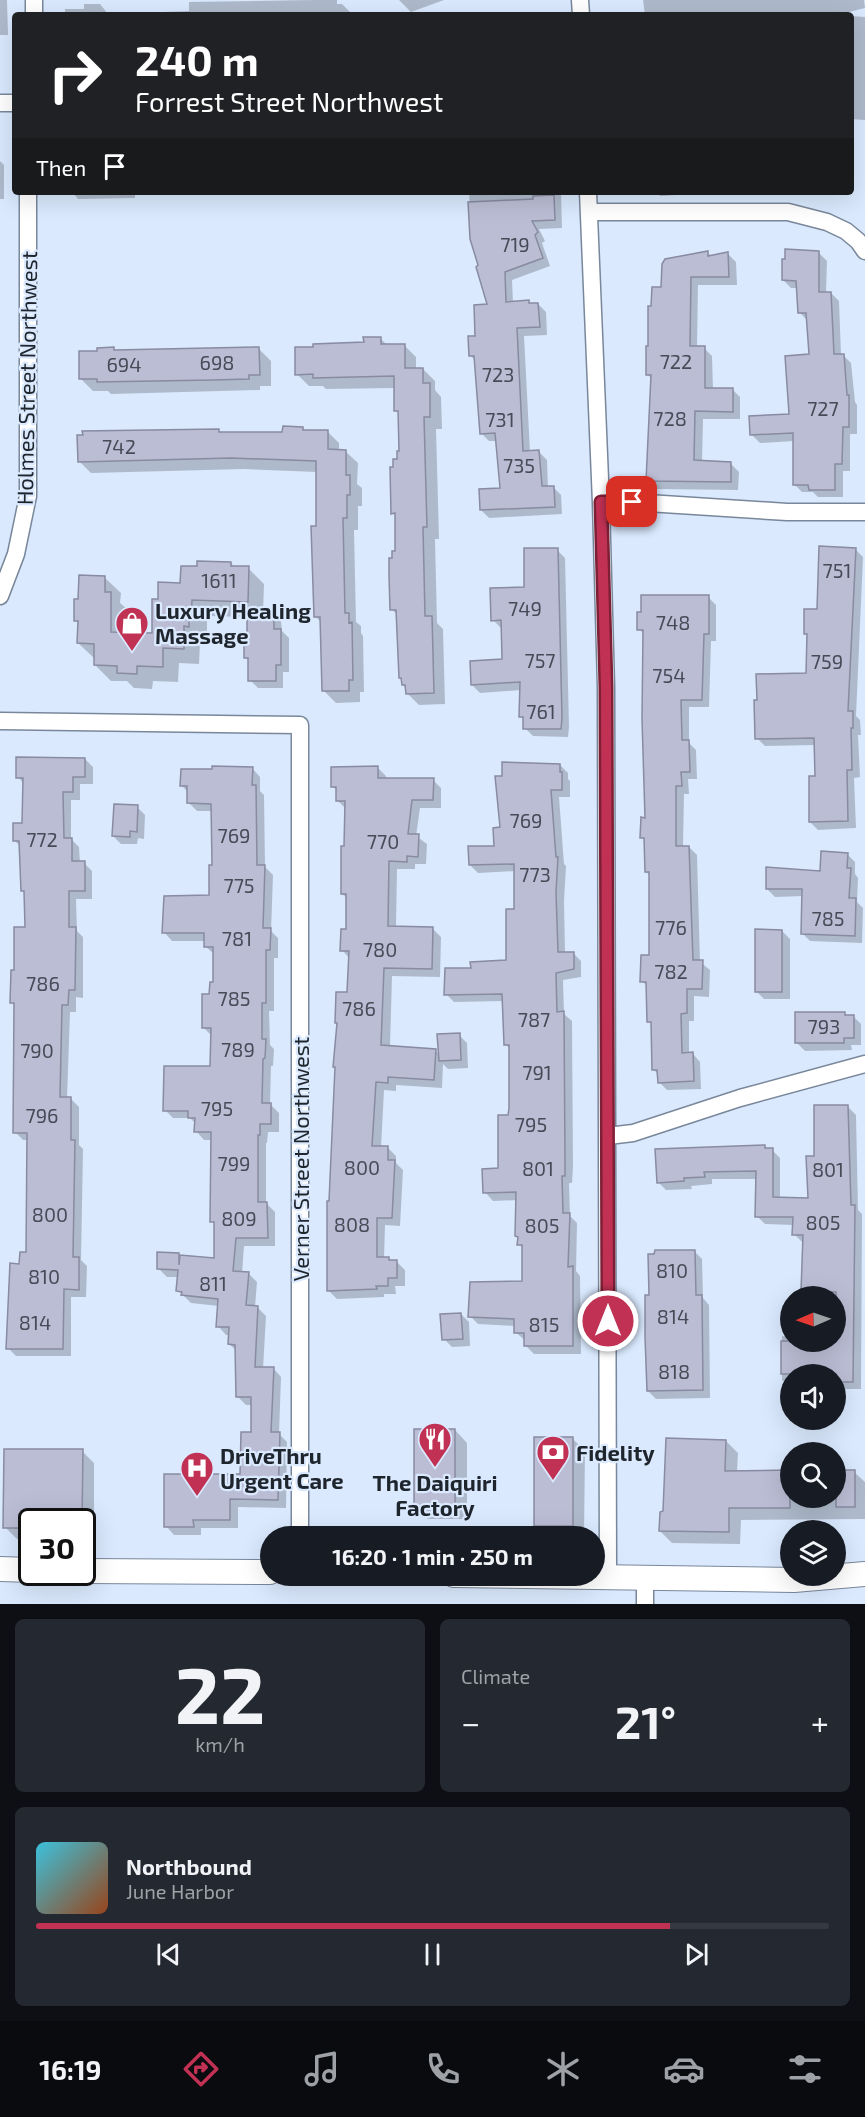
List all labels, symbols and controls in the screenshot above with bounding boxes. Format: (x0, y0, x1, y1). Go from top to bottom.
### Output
text: 240 m (135, 34, 259, 84)
icon: right (36, 36, 114, 114)
text: Forrest Street Northwest (135, 85, 443, 117)
icon: arrive (98, 150, 131, 183)
text: Then (36, 154, 86, 180)
house number: 719 (500, 232, 530, 256)
street label: Holmes Street Northwest (11, 251, 41, 505)
house number: 722 (660, 349, 692, 373)
house number: 698 (199, 350, 235, 374)
house number: 694 (106, 352, 142, 376)
house number: 723 (482, 362, 514, 386)
house number: 727 (807, 396, 839, 420)
house number: 728 (653, 406, 687, 430)
house number: 731 (485, 407, 515, 431)
house number: 742 (102, 434, 136, 458)
house number: 735 (503, 453, 535, 477)
pin (606, 476, 657, 527)
icon: arrive (615, 485, 648, 518)
house number: 751 (823, 558, 851, 582)
house number: 1611 (201, 568, 237, 592)
house number: 749 (508, 596, 542, 620)
place label: Luxury Healing Massage (155, 597, 311, 648)
shop icon: Luxury Healing Massage (114, 605, 150, 652)
house number: 748 (656, 610, 690, 634)
house number: 757 (524, 648, 556, 672)
house number: 759 (811, 649, 843, 673)
house number: 754 (652, 663, 686, 687)
house number: 761 (526, 699, 556, 723)
house number: 769 (509, 808, 543, 832)
house number: 769 (217, 823, 251, 847)
house number: 772 (26, 827, 58, 851)
house number: 770 (367, 829, 399, 853)
house number: 773 (519, 862, 551, 886)
house number: 775 (223, 873, 255, 897)
house number: 785 (811, 906, 845, 930)
house number: 776 (655, 915, 687, 939)
house number: 781 (222, 926, 252, 950)
house number: 780 (363, 937, 397, 961)
house number: 782 (654, 959, 688, 983)
house number: 786 (26, 971, 60, 995)
house number: 785 (217, 986, 251, 1010)
house number: 786 (342, 996, 376, 1020)
house number: 787 (518, 1007, 550, 1031)
house number: 793 (808, 1014, 840, 1038)
house number: 789 (221, 1037, 255, 1061)
street label: Verner Street Northwest (287, 1037, 313, 1281)
house number: 790 (20, 1038, 54, 1062)
house number: 791 (522, 1060, 552, 1084)
house number: 795 (201, 1096, 233, 1120)
house number: 796 (25, 1103, 59, 1127)
house number: 795 (515, 1112, 547, 1136)
house number: 799 (217, 1151, 251, 1175)
house number: 800 (344, 1155, 380, 1179)
house number: 801 (522, 1156, 554, 1180)
house number: 801 (812, 1157, 844, 1181)
house number: 800 (32, 1202, 68, 1226)
house number: 809 (221, 1206, 257, 1230)
house number: 805 (806, 1210, 840, 1234)
house number: 808 (334, 1212, 370, 1236)
house number: 805 (525, 1213, 559, 1237)
house number: 810 (656, 1258, 688, 1282)
house number: 810 (28, 1264, 60, 1288)
house number: 811 (199, 1271, 227, 1295)
north arrow (780, 1286, 846, 1352)
map controls (780, 1286, 846, 1586)
position arrow (576, 1289, 640, 1353)
house number: 814 (657, 1304, 689, 1328)
house number: 814 (19, 1310, 51, 1334)
house number: 815 (529, 1312, 559, 1336)
house number: 818 (658, 1359, 690, 1383)
button: sound (780, 1364, 846, 1430)
restaurant icon: The Daiquiri Factory (417, 1421, 453, 1468)
bank icon: Fidelity (535, 1434, 571, 1481)
place label: Fidelity (576, 1439, 655, 1466)
place label: DriveThru Urgent Care (220, 1442, 344, 1493)
button: search (780, 1442, 846, 1508)
hospital icon: DriveThru Urgent Care (179, 1450, 215, 1497)
place label: The Daiquiri Factory (373, 1469, 497, 1521)
speed limit sign: 30 (18, 1508, 96, 1586)
button: layers (780, 1520, 846, 1586)
text: 16:20 · 1 min · 250 m (332, 1543, 533, 1569)
text: 22 (175, 1646, 265, 1740)
text: Climate (461, 1664, 530, 1688)
text: 21° (615, 1694, 676, 1748)
text: − (461, 1702, 480, 1742)
text: + (811, 1702, 829, 1742)
text: km/h (195, 1732, 245, 1756)
text: Northbound (126, 1853, 252, 1879)
text: June Harbor (126, 1879, 234, 1903)
icon: previous (152, 1938, 185, 1971)
icon: pause (416, 1938, 449, 1971)
icon: next (680, 1938, 713, 1971)
icon: directions (180, 2048, 222, 2090)
icon: music (301, 2048, 343, 2090)
icon: phone (422, 2048, 464, 2090)
icon: climate (542, 2048, 584, 2090)
icon: car (663, 2048, 705, 2090)
icon: filters (784, 2048, 826, 2090)
text: 16:19 (39, 2053, 101, 2085)

